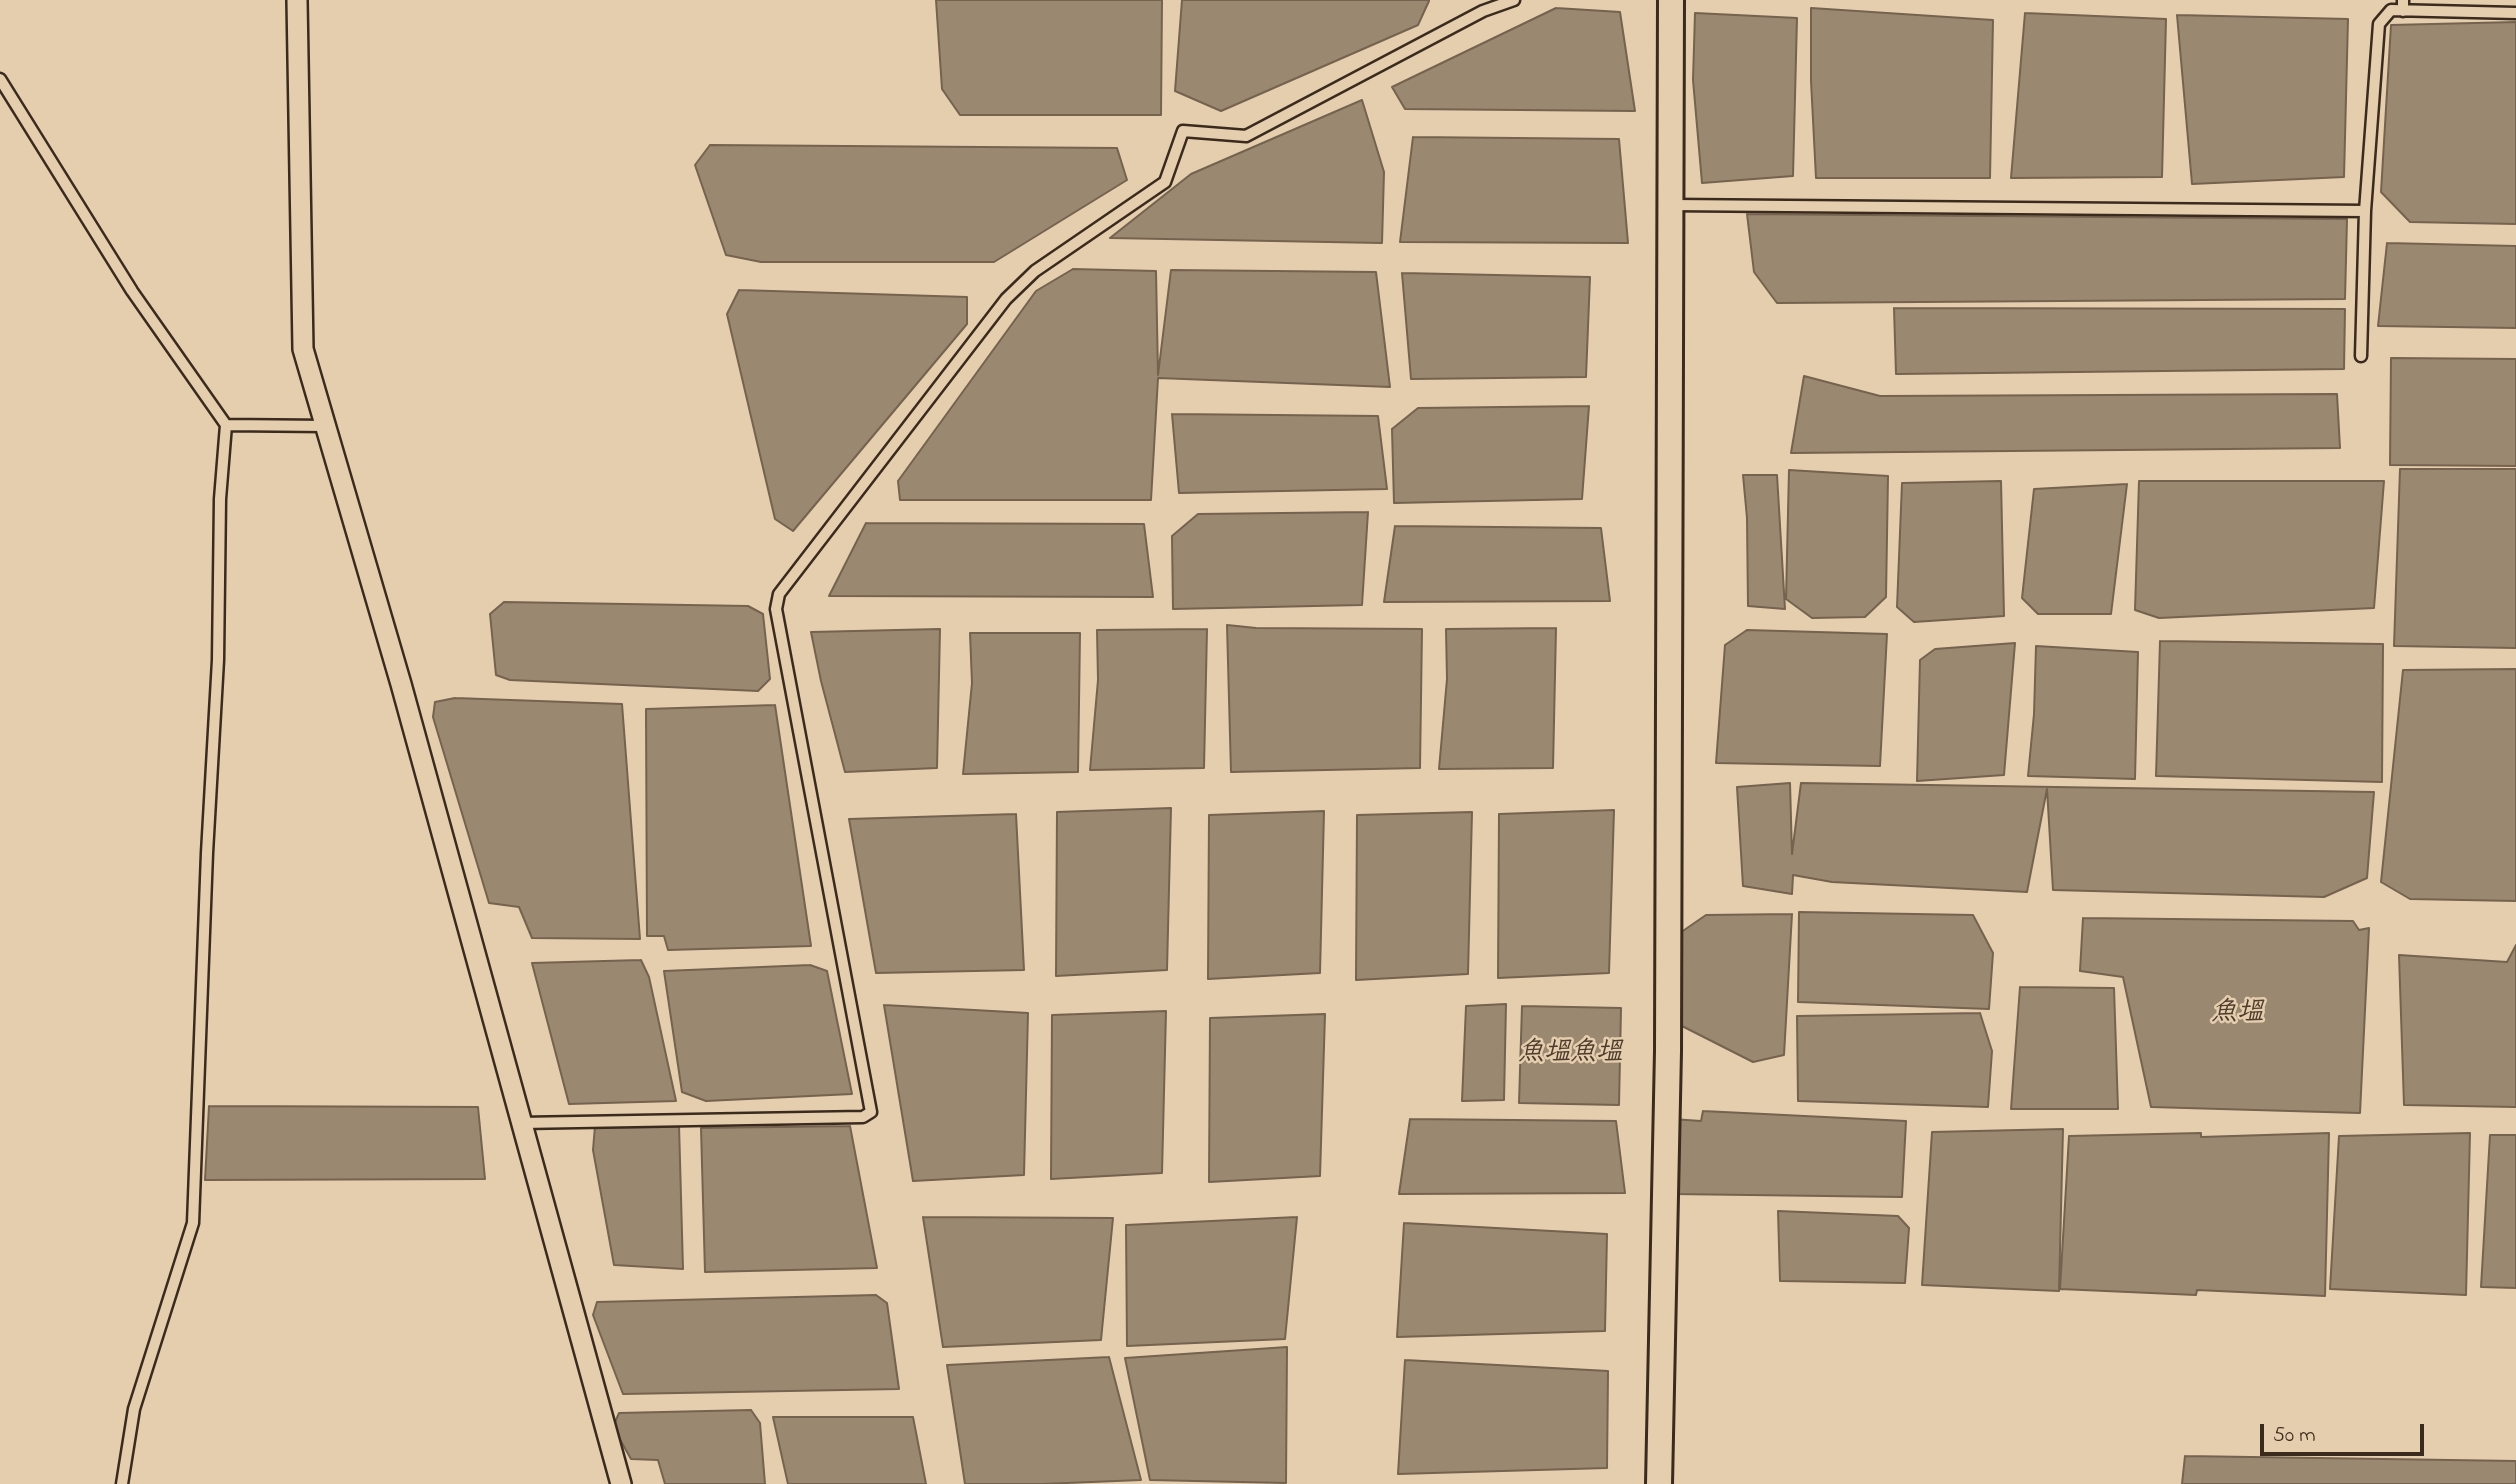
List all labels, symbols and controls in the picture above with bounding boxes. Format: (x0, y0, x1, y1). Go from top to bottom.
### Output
water label: 魚塭 (2211, 999, 2263, 1031)
water label: 魚塭魚塭 (1518, 1039, 1622, 1071)
scale bar (2264, 1410, 2428, 1454)
text: 50 m (2273, 1421, 2316, 1451)

